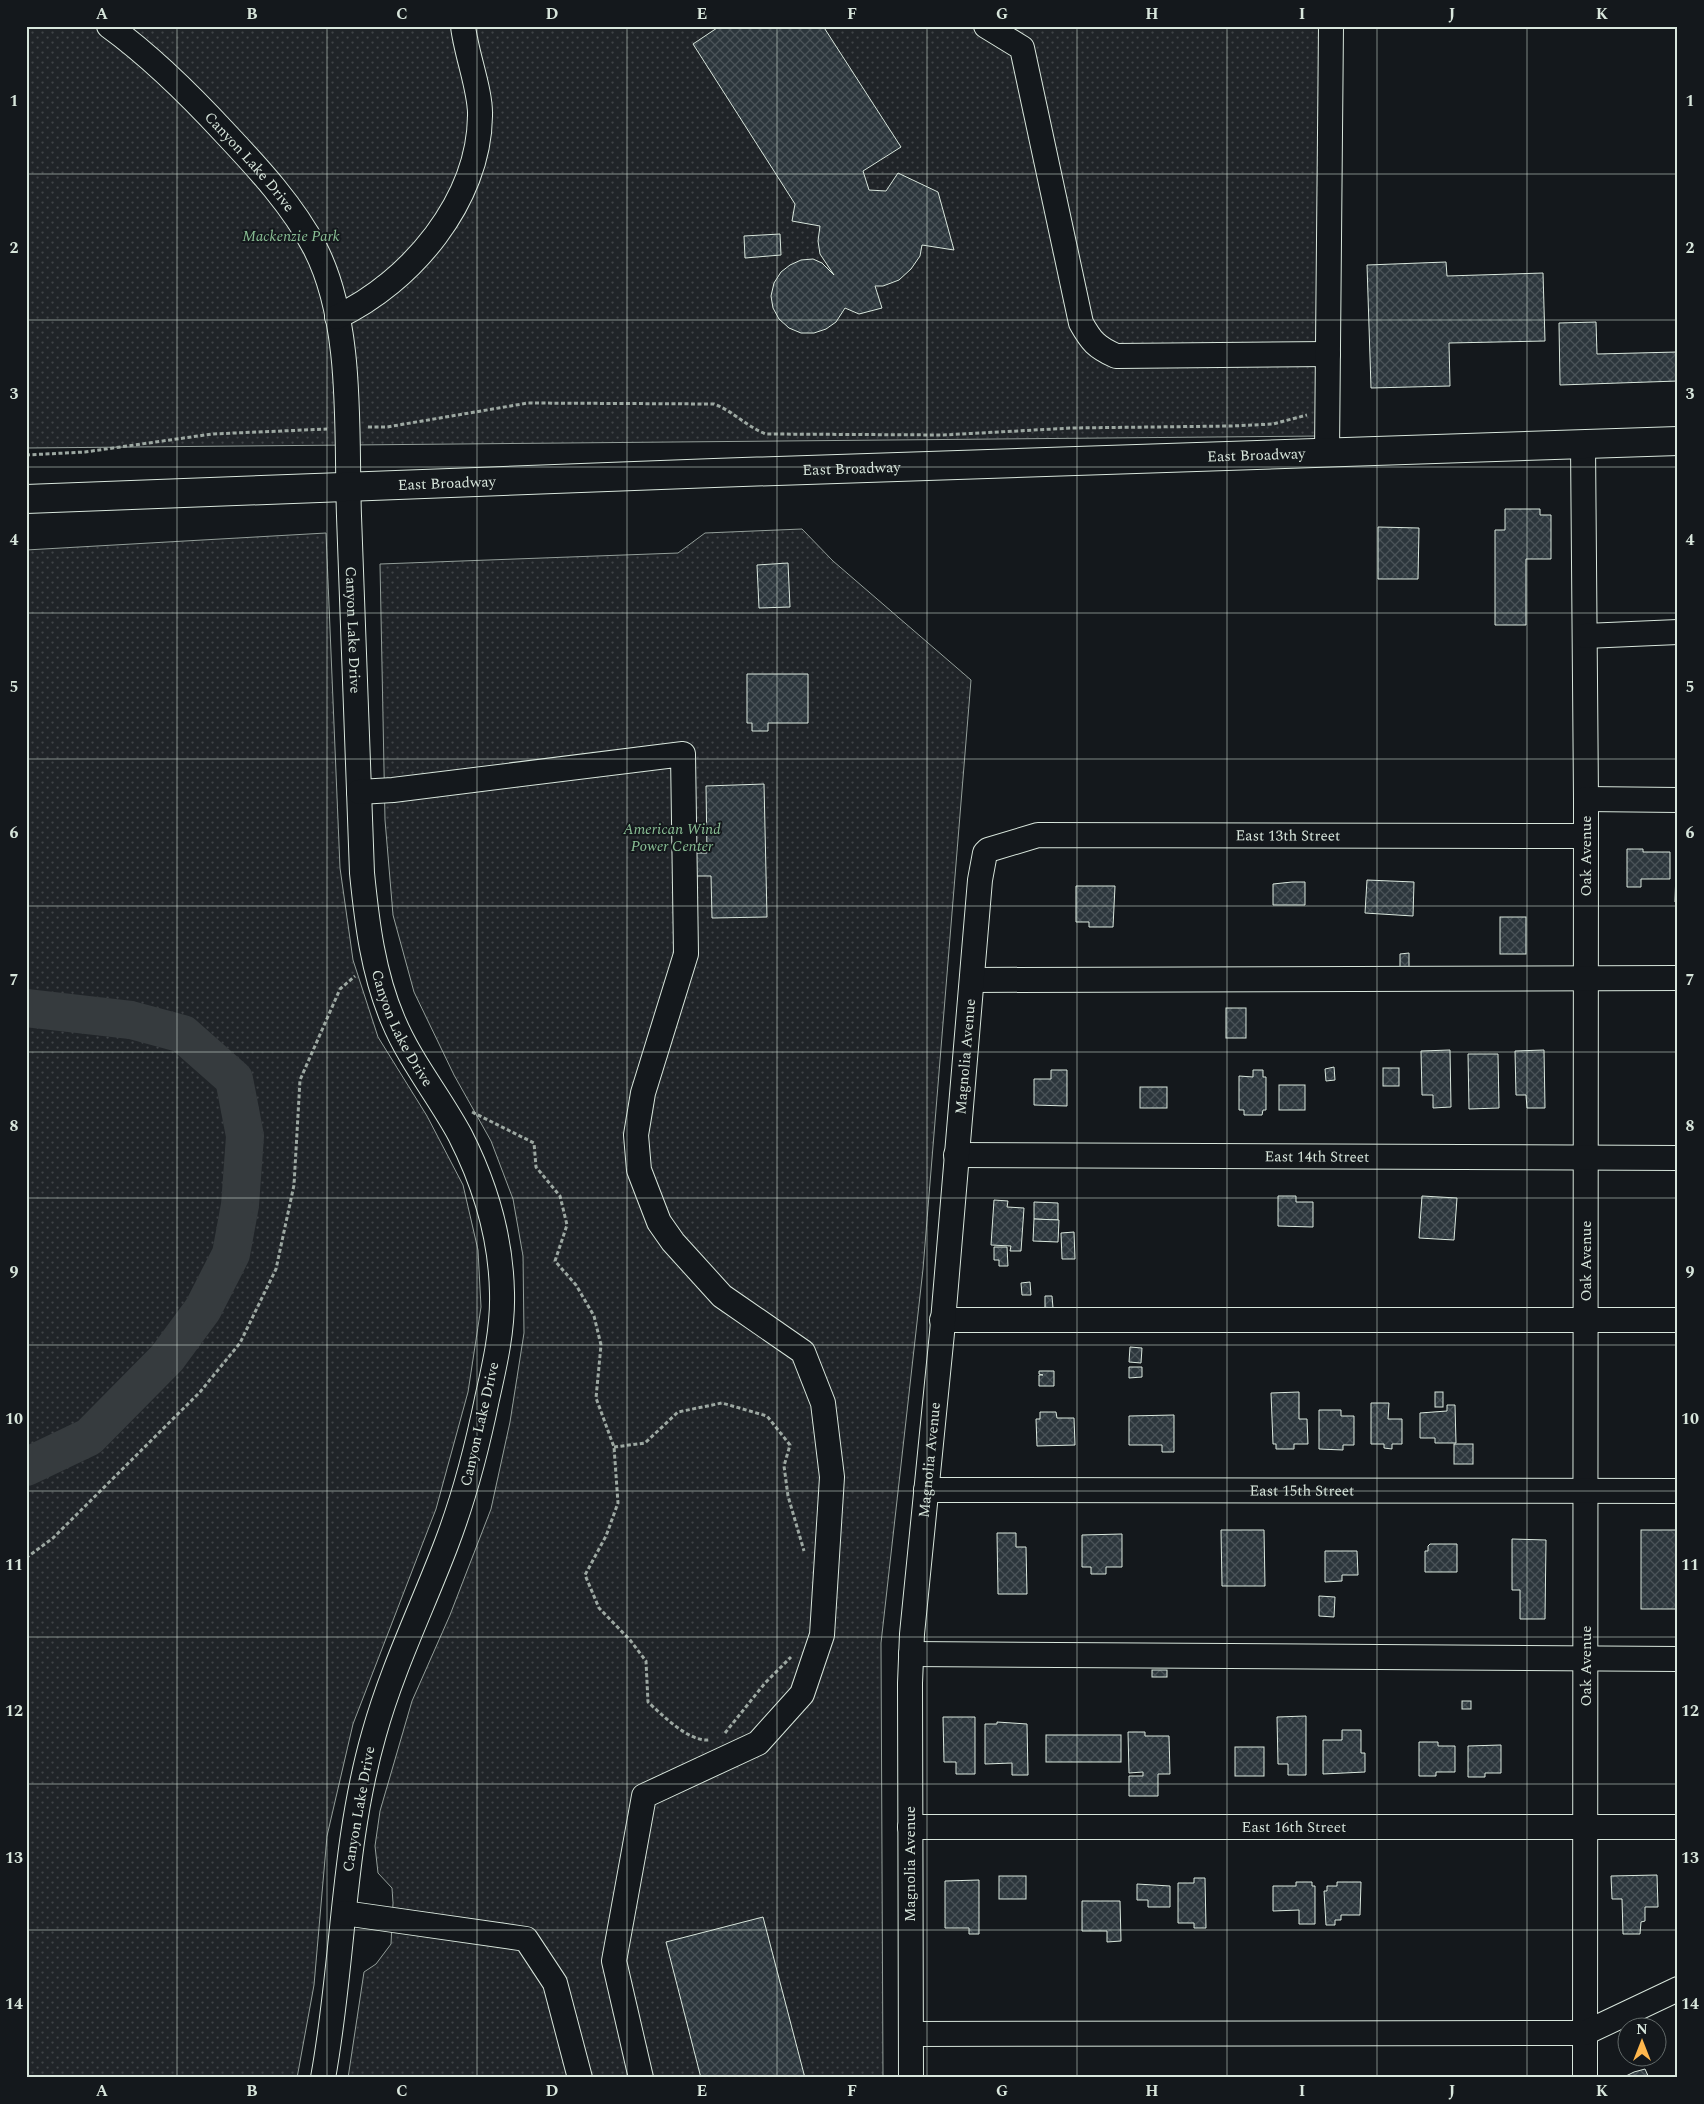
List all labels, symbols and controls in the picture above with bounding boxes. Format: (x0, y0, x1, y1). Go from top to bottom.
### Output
text: A (96, 2, 109, 26)
text: B (246, 2, 258, 26)
text: C (396, 2, 408, 26)
text: D (546, 2, 559, 26)
text: E (697, 2, 707, 26)
text: F (847, 2, 857, 26)
text: G (996, 2, 1008, 26)
text: H (1145, 2, 1159, 26)
text: I (1299, 2, 1305, 26)
text: J (1449, 2, 1456, 26)
text: K (1596, 2, 1609, 26)
text: 1 (10, 89, 18, 113)
text: 1 (1686, 89, 1694, 113)
street label: Canyon Lake Drive (199, 106, 301, 217)
park label: Mackenzie Park (242, 225, 340, 248)
text: 2 (10, 236, 19, 260)
text: 2 (1686, 236, 1695, 260)
text: 3 (10, 382, 19, 406)
text: 3 (1686, 382, 1695, 406)
street label: East Broadway (1207, 442, 1306, 468)
street label: East Broadway (802, 455, 902, 482)
street label: East Broadway (397, 470, 497, 496)
text: 4 (10, 528, 19, 552)
text: 4 (1686, 528, 1695, 552)
street label: Canyon Lake Drive (339, 566, 367, 694)
text: 5 (10, 675, 18, 699)
text: 5 (1686, 675, 1694, 699)
street label: Oak Avenue (1575, 815, 1598, 897)
park label: American Wind Power Center (622, 818, 721, 858)
text: 6 (10, 821, 19, 845)
text: 6 (1686, 821, 1695, 845)
street label: East 13th Street (1236, 824, 1340, 847)
street label: Canyon Lake Drive (365, 967, 439, 1091)
text: 7 (10, 968, 19, 992)
text: 7 (1686, 968, 1695, 992)
street label: Magnolia Avenue (949, 998, 982, 1115)
text: 8 (10, 1114, 19, 1138)
text: 8 (1686, 1114, 1695, 1138)
street label: East 14th Street (1265, 1145, 1369, 1168)
street label: Oak Avenue (1575, 1220, 1598, 1302)
text: 9 (10, 1260, 19, 1284)
text: 9 (1686, 1260, 1695, 1284)
street label: Canyon Lake Drive (454, 1359, 506, 1489)
street label: Magnolia Avenue (912, 1401, 947, 1519)
text: 10 (5, 1407, 23, 1431)
text: 10 (1681, 1407, 1699, 1431)
street label: East 15th Street (1250, 1479, 1354, 1502)
text: 11 (5, 1553, 23, 1577)
text: 11 (1681, 1553, 1699, 1577)
street label: Oak Avenue (1575, 1625, 1598, 1707)
text: 12 (5, 1699, 23, 1723)
text: 12 (1681, 1699, 1699, 1723)
street label: Canyon Lake Drive (337, 1744, 381, 1874)
street label: Magnolia Avenue (899, 1806, 922, 1922)
street label: East 16th Street (1242, 1816, 1346, 1839)
text: 13 (5, 1846, 23, 1870)
text: 13 (1681, 1846, 1699, 1870)
text: 14 (5, 1992, 23, 2016)
text: 14 (1681, 1992, 1699, 2016)
north arrow (1616, 2016, 1666, 2066)
text: N (1636, 2019, 1648, 2040)
text: A (96, 2079, 109, 2103)
text: B (246, 2079, 258, 2103)
text: C (396, 2079, 408, 2103)
text: D (546, 2079, 559, 2103)
text: E (697, 2079, 707, 2103)
text: F (847, 2079, 857, 2103)
text: G (996, 2079, 1008, 2103)
text: H (1145, 2079, 1159, 2103)
text: I (1299, 2079, 1305, 2103)
text: J (1449, 2079, 1456, 2103)
text: K (1596, 2079, 1609, 2103)

